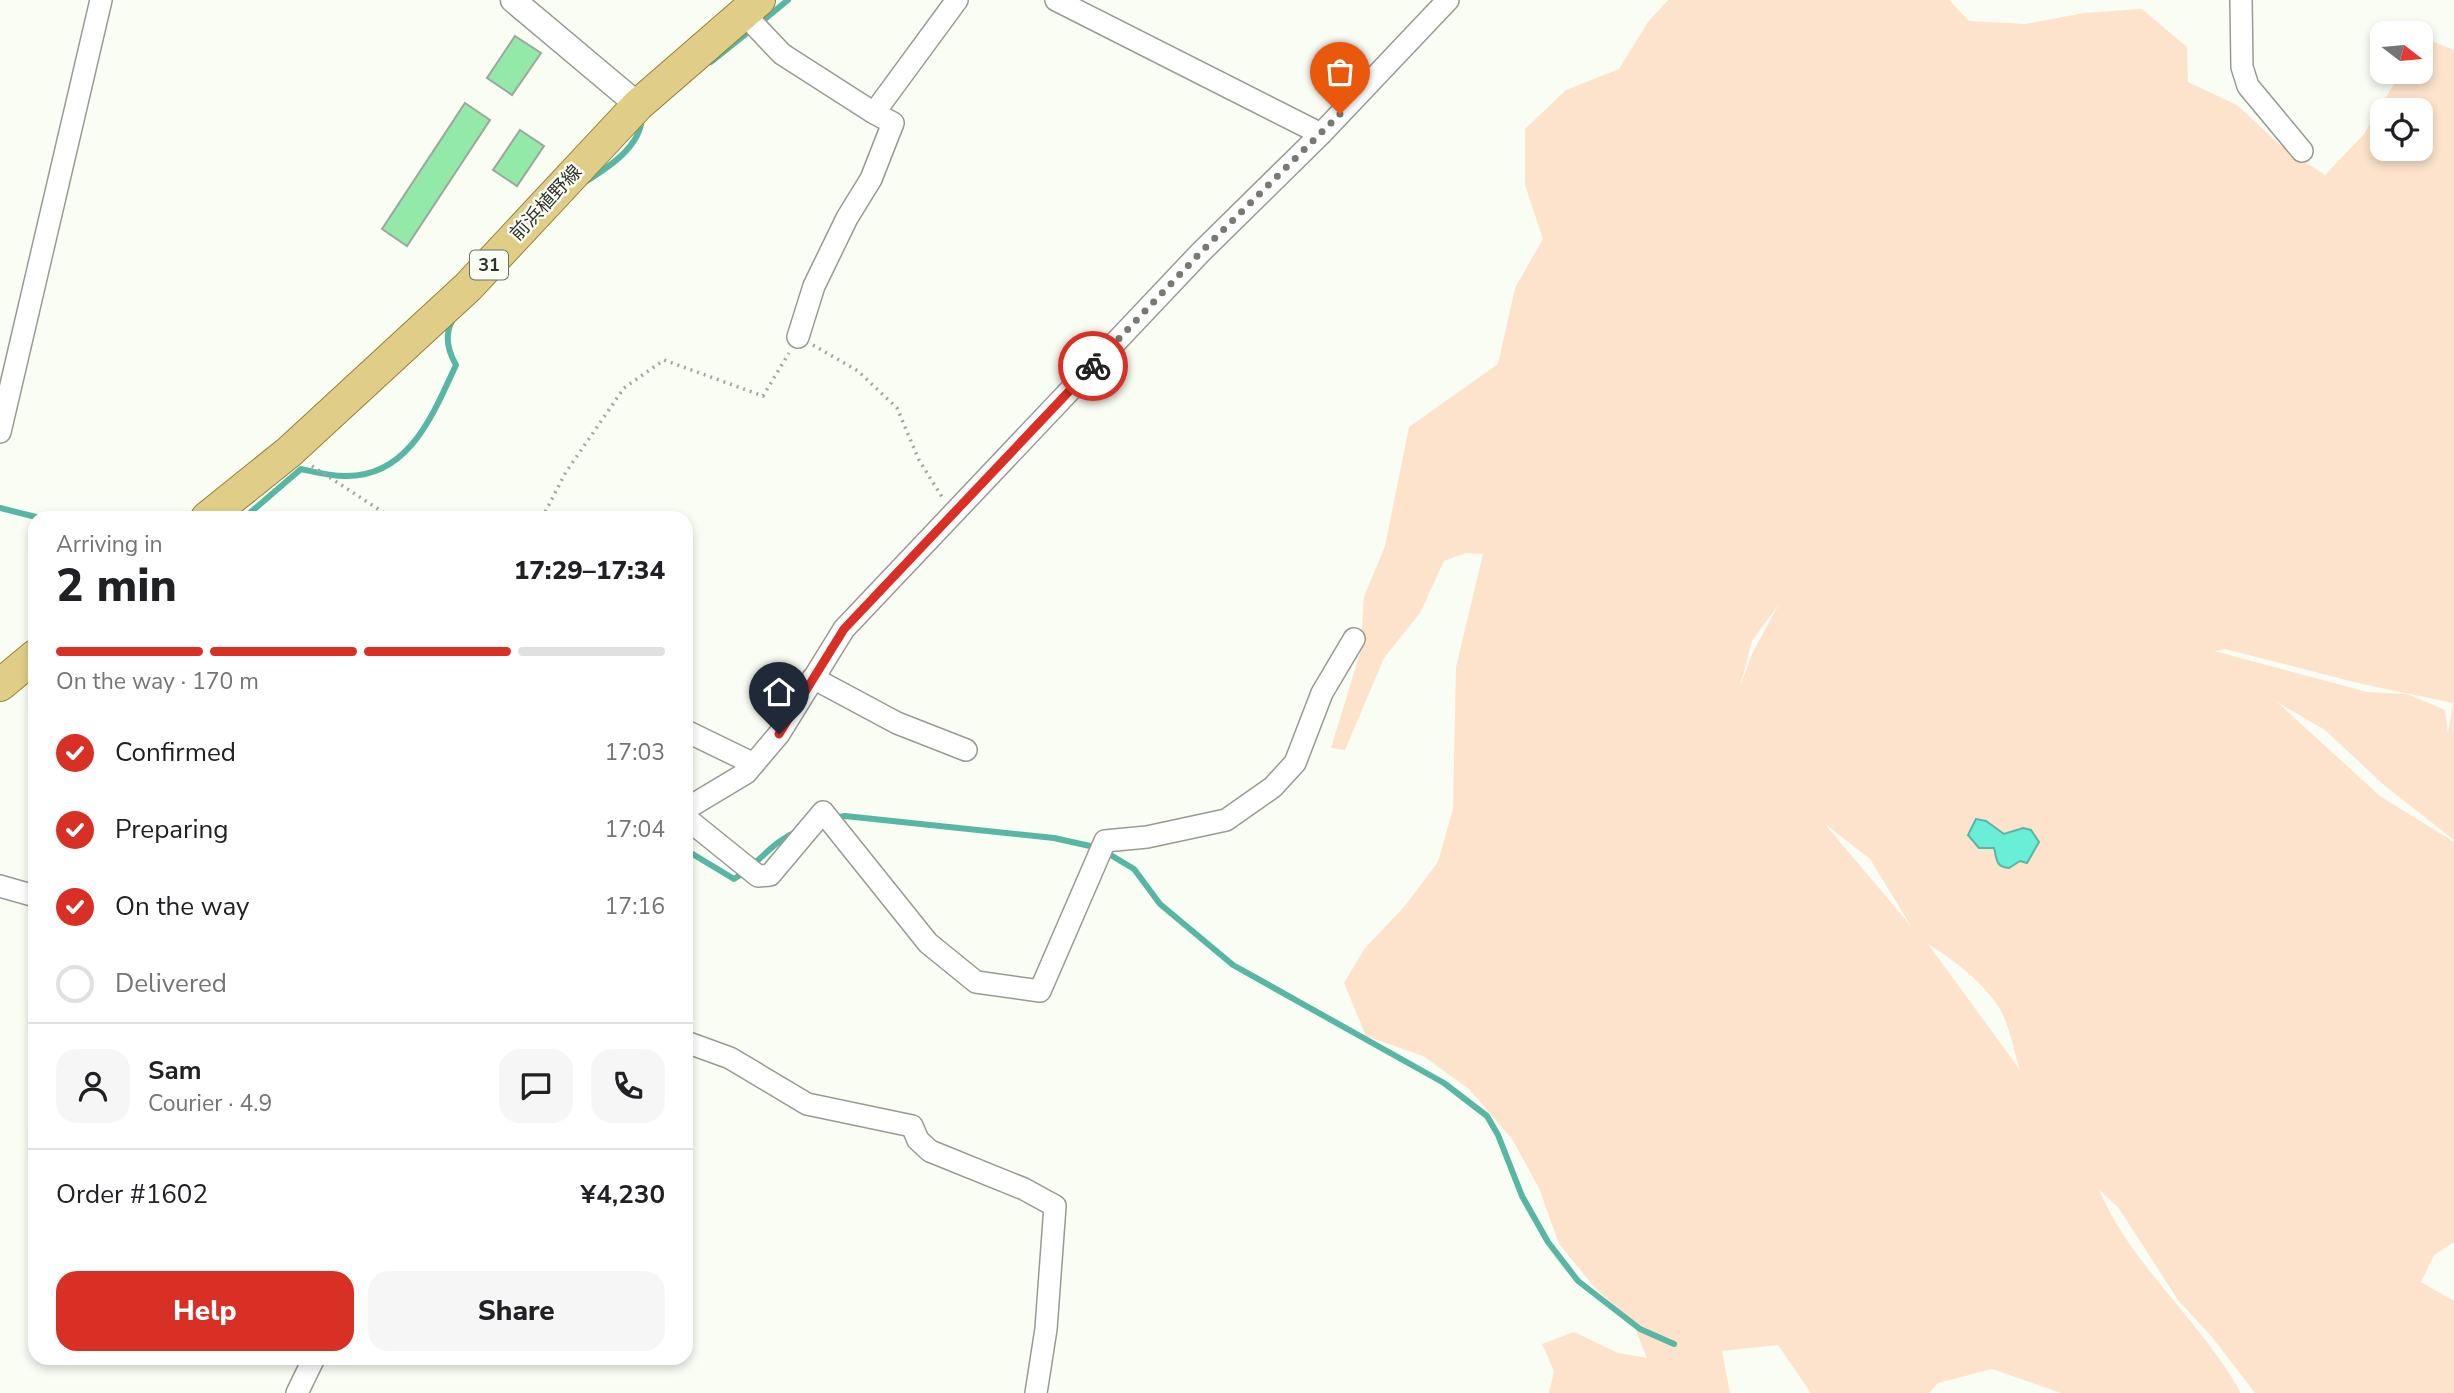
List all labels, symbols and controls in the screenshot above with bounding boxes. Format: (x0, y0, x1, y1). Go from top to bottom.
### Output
north arrow (2370, 21, 2432, 84)
map controls (2370, 21, 2433, 161)
pin (1310, 42, 1370, 114)
icon: bag (1321, 53, 1359, 91)
button: locate (2370, 98, 2433, 161)
street label: 前浜植野線 (504, 159, 588, 247)
road number: 31 (470, 250, 508, 279)
courier (1058, 331, 1128, 401)
icon: bike (1074, 347, 1112, 385)
text: Arriving in (56, 529, 163, 560)
text: 17:29–17:34 (514, 553, 665, 588)
text: 2 min (56, 554, 177, 617)
pin (749, 662, 809, 734)
text: On the way · 170 m (56, 666, 259, 697)
icon: home (760, 673, 798, 711)
icon: check (56, 734, 94, 772)
text: Confirmed (115, 735, 236, 770)
text: 17:03 (605, 737, 665, 768)
icon: check (56, 811, 94, 849)
text: Preparing (115, 812, 228, 847)
text: 17:04 (605, 814, 665, 845)
icon: check (56, 888, 94, 926)
text: On the way (115, 889, 249, 924)
text: 17:16 (605, 891, 665, 922)
text: Delivered (115, 966, 227, 1001)
button: person (56, 1049, 130, 1123)
button: chat (499, 1049, 573, 1123)
button: phone (591, 1049, 665, 1123)
text: Sam (148, 1053, 201, 1088)
text: Courier · 4.9 (148, 1088, 272, 1119)
text: Order #1602 (56, 1177, 208, 1212)
text: ¥4,230 (581, 1177, 665, 1212)
button: Help (56, 1271, 354, 1351)
button: Share (368, 1271, 665, 1351)

